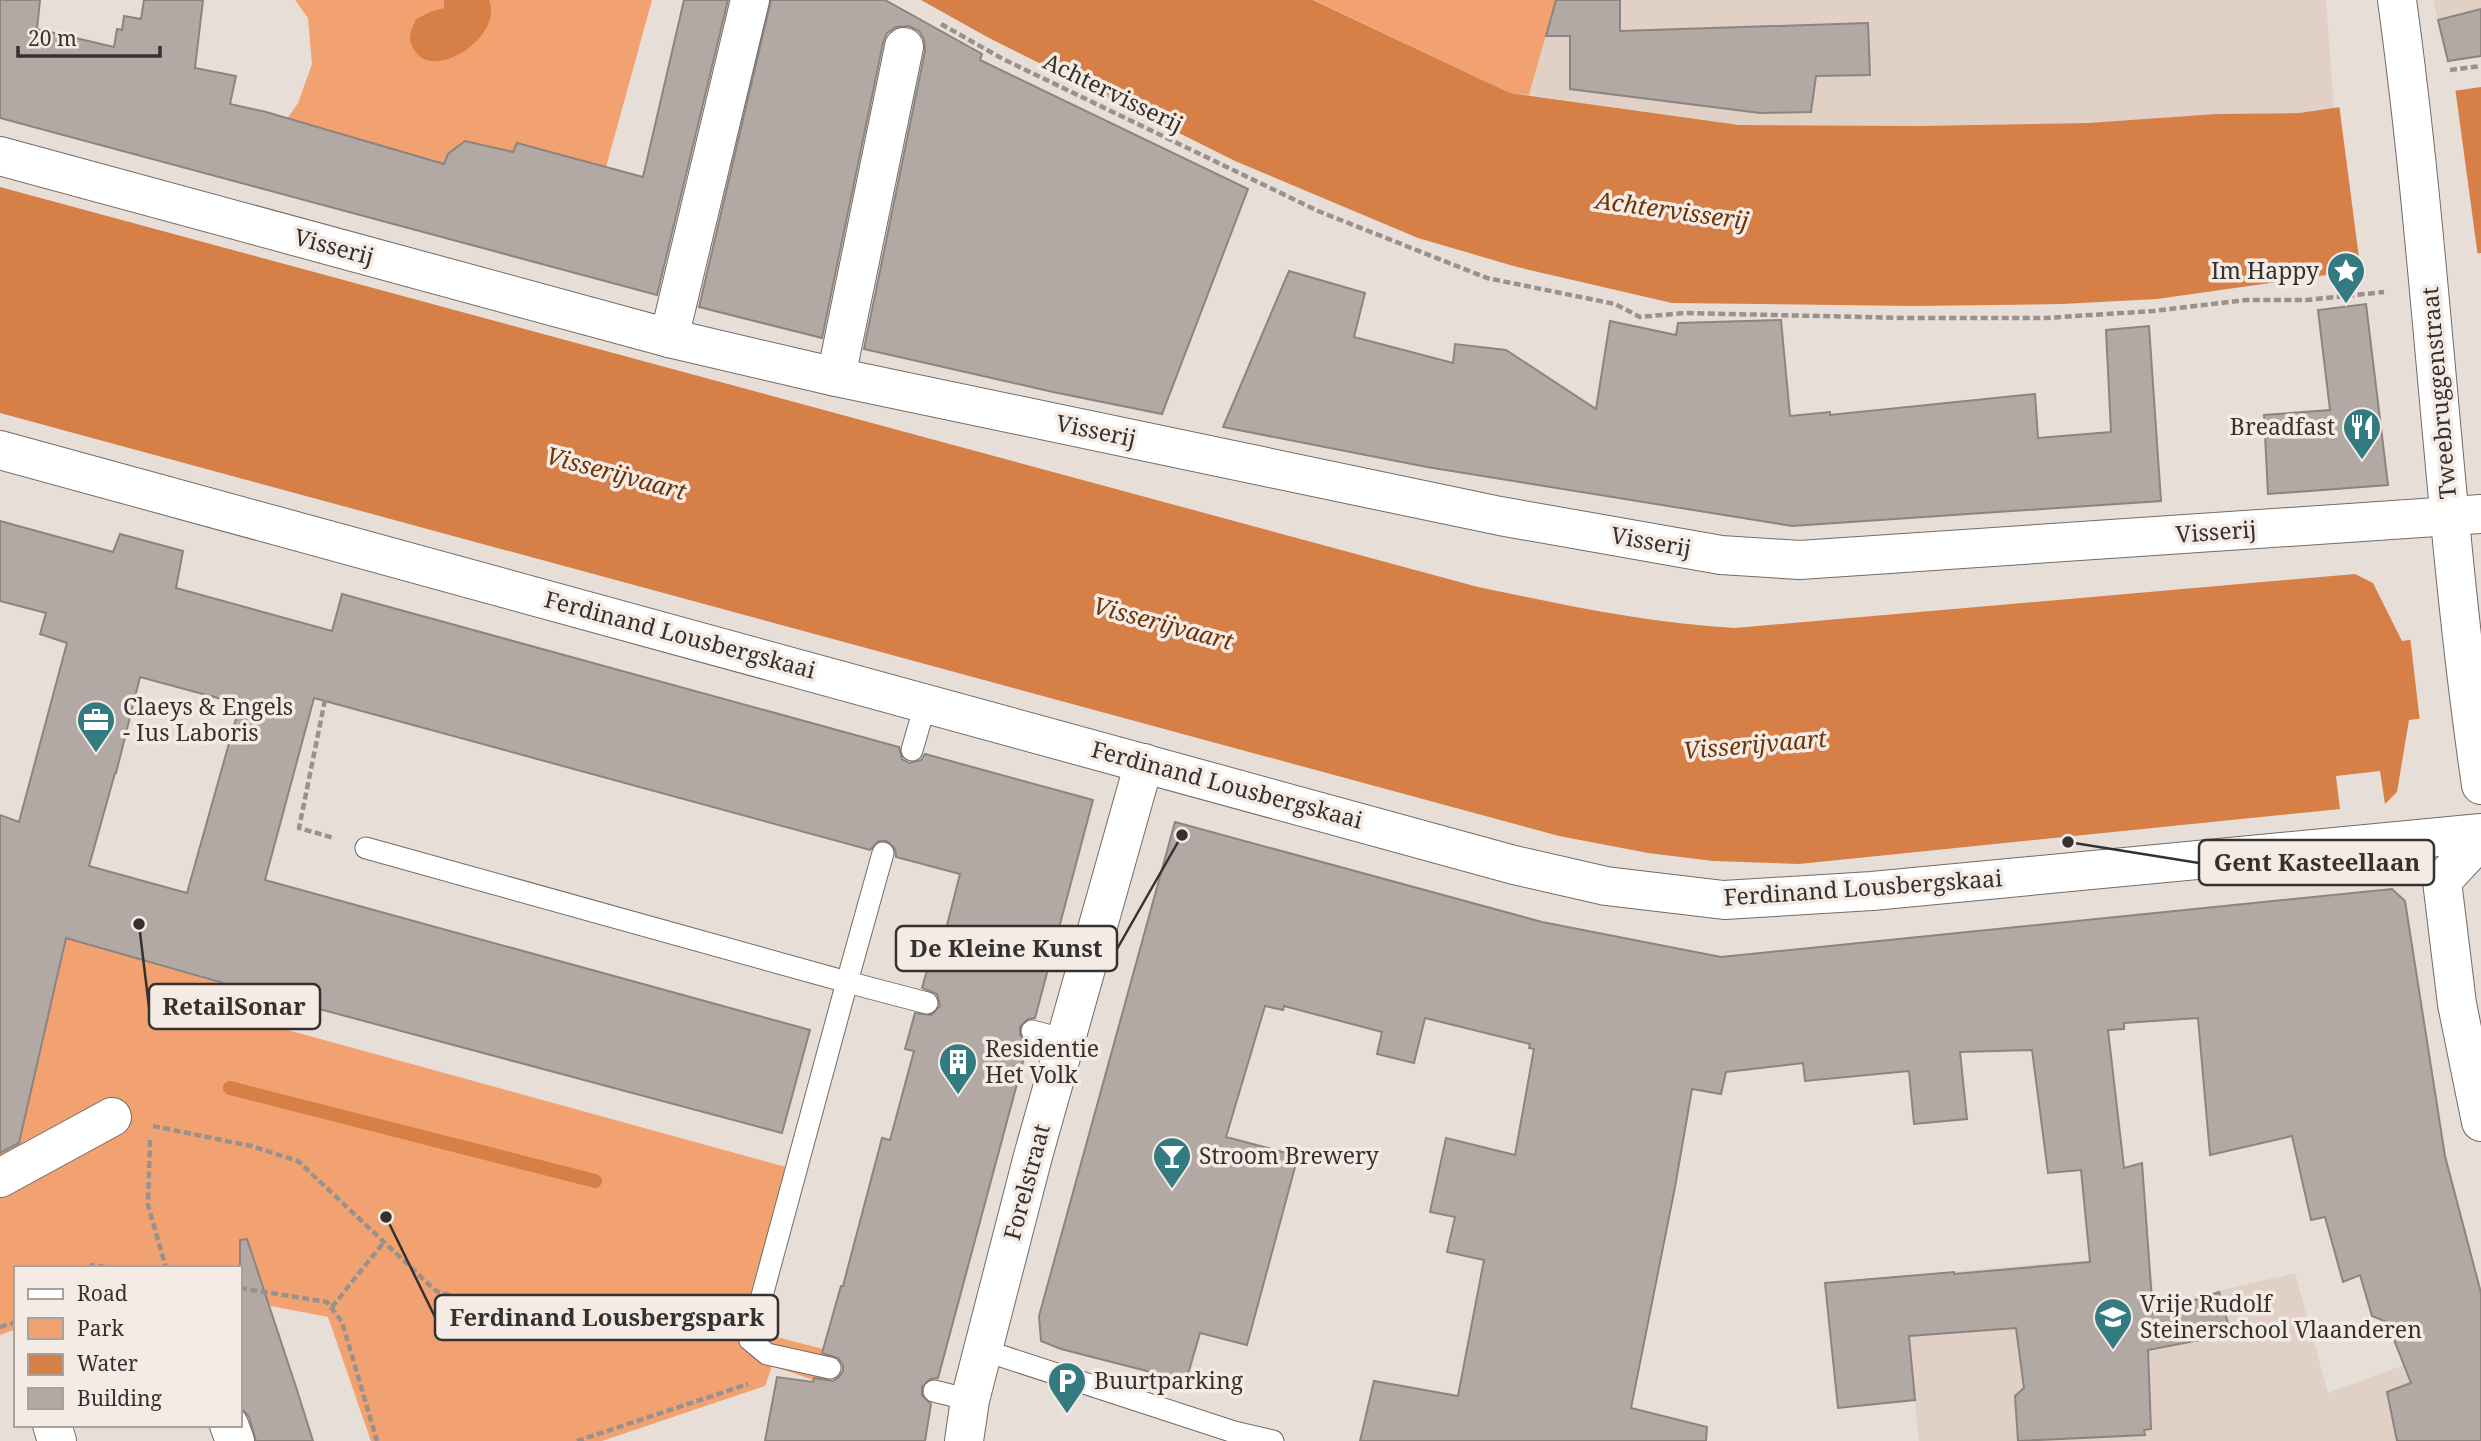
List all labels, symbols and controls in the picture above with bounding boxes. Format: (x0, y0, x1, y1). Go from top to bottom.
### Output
scale bar (18, 14, 159, 58)
text: 20 m (28, 24, 77, 52)
street label: Achtervisserij (1038, 44, 1189, 140)
water label: Achtervisserij (1592, 182, 1751, 237)
street label: Visserij (291, 220, 378, 272)
place icon: Im Happy (2325, 250, 2367, 305)
place label: Im Happy (2211, 254, 2319, 286)
street label: Tweebruggenstraat (2413, 286, 2463, 500)
street label: Visserij (1053, 406, 1139, 454)
restaurant icon: Breadfast (2341, 406, 2383, 461)
place label: Breadfast (2230, 410, 2335, 442)
water label: Visserijvaart (543, 438, 690, 507)
street label: Visserij (2174, 512, 2257, 550)
street label: Visserij (1608, 518, 1694, 564)
street label: Ferdinand Lousbergskaai (541, 582, 820, 686)
water label: Visserijvaart (1090, 588, 1237, 657)
place label: Claeys & Engels - Ius Laboris (123, 690, 293, 748)
office icon: Claeys & Engels - Ius Laboris (75, 699, 117, 754)
water label: Visserijvaart (1682, 721, 1828, 766)
street label: Ferdinand Lousbergskaai (1088, 732, 1367, 836)
callout: Gent Kasteellaan (2199, 840, 2434, 885)
text: Gent Kasteellaan (2214, 845, 2420, 878)
street label: Ferdinand Lousbergskaai (1723, 861, 2004, 913)
callout: De Kleine Kunst (896, 926, 1117, 971)
text: De Kleine Kunst (909, 931, 1103, 964)
callout: RetailSonar (149, 984, 320, 1029)
text: RetailSonar (162, 989, 306, 1022)
place label: Residentie Het Volk (985, 1032, 1099, 1090)
building icon: Residentie Het Volk (937, 1041, 979, 1096)
street label: Forelstraat (995, 1120, 1057, 1243)
bar icon: Stroom Brewery (1151, 1135, 1193, 1190)
place label: Stroom Brewery (1199, 1139, 1379, 1171)
legend (14, 1266, 242, 1427)
text: Road (77, 1279, 128, 1307)
place label: Vrije Rudolf Steinerschool Vlaanderen (2140, 1287, 2422, 1345)
callout: Ferdinand Lousbergspark (435, 1295, 778, 1340)
school or university icon: Vrije Rudolf Steinerschool Vlaanderen (2092, 1296, 2134, 1351)
text: Ferdinand Lousbergspark (449, 1300, 765, 1333)
text: Park (77, 1314, 124, 1342)
text: Water (77, 1349, 138, 1377)
parking icon: Buurtparking (1046, 1360, 1088, 1415)
place label: Buurtparking (1094, 1364, 1244, 1396)
text: Building (77, 1384, 162, 1412)

